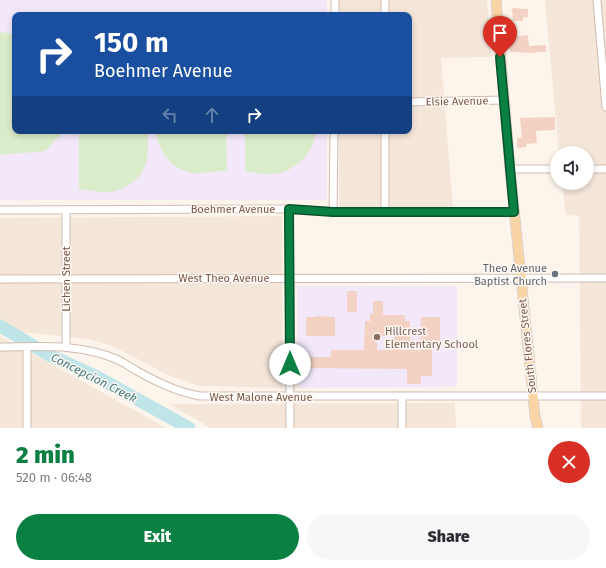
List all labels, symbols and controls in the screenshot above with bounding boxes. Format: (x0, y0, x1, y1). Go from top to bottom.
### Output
pin (483, 16, 517, 57)
icon: arrive (489, 22, 511, 44)
text: 150 m (94, 26, 169, 59)
icon: right (28, 28, 80, 80)
text: Boehmer Avenue (94, 60, 233, 82)
street label: Elsie Avenue (426, 94, 488, 109)
icon: left (159, 104, 181, 126)
icon: ahead (201, 104, 223, 126)
icon: right (243, 104, 265, 126)
map controls (550, 146, 594, 190)
button: sound (550, 146, 594, 190)
street label: Boehmer Avenue (191, 203, 275, 216)
street label: Lichen Street (60, 246, 73, 312)
place label: Theo Avenue Baptist Church (474, 262, 547, 288)
marker: Theo Avenue Baptist Church (550, 269, 560, 279)
street label: West Theo Avenue (179, 272, 269, 285)
street label: South Flores Street (516, 298, 539, 394)
place label: Hillcrest Elementary School (385, 325, 478, 351)
marker: Hillcrest Elementary School (372, 332, 382, 342)
position arrow (269, 343, 311, 385)
water label: Concepcion Creek (49, 350, 140, 406)
street label: West Malone Avenue (210, 391, 312, 404)
text: 2 min (16, 441, 75, 469)
button: close (548, 441, 590, 483)
text: 520 m · 06:48 (16, 470, 92, 485)
button: Exit (16, 514, 299, 560)
button: Share (307, 514, 590, 560)

